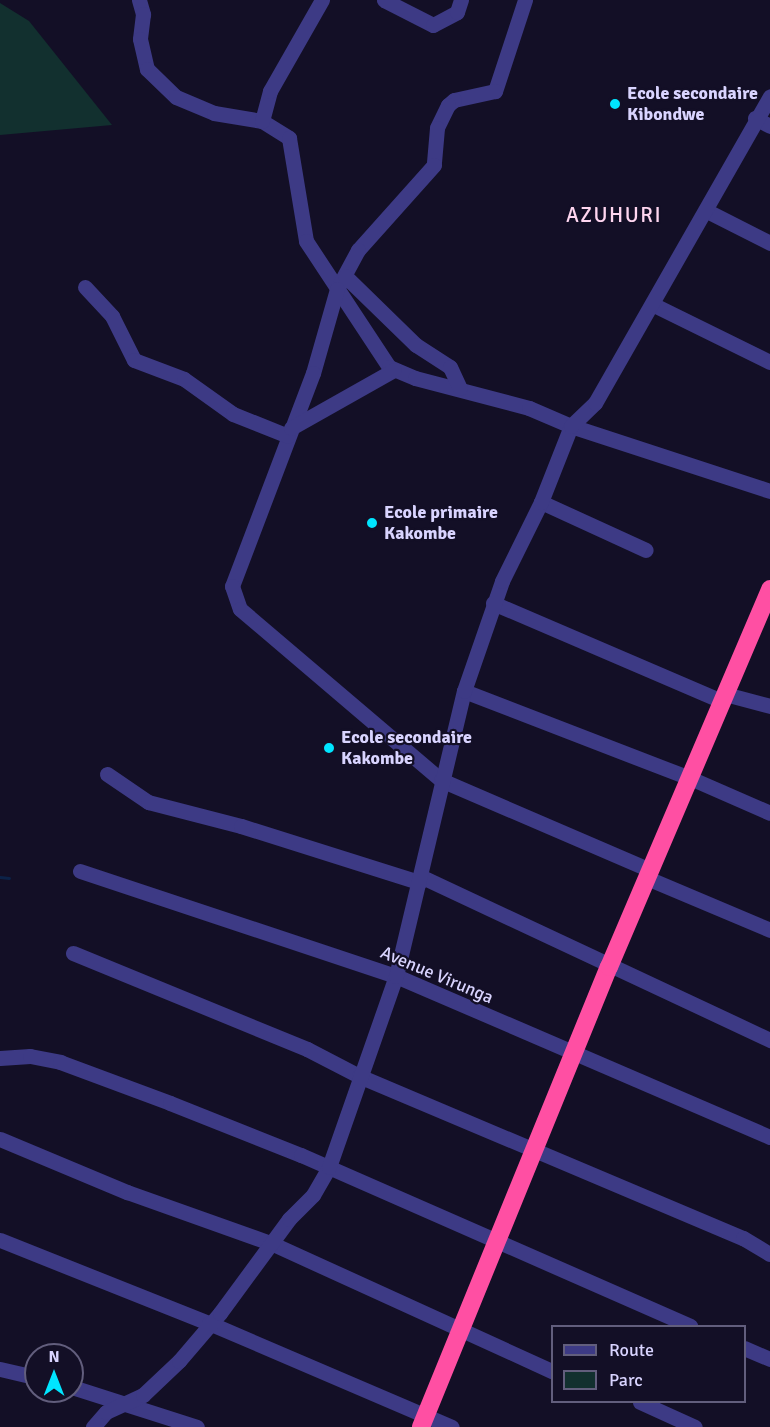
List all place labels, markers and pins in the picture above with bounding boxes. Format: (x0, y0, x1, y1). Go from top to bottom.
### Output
place label: Ecole secondaire Kibondwe (627, 83, 758, 125)
marker: Ecole secondaire Kibondwe (608, 97, 622, 111)
place label: Ecole primaire Kakombe (384, 502, 498, 544)
marker: Ecole primaire Kakombe (365, 516, 379, 530)
place label: Ecole secondaire Kakombe (341, 727, 472, 770)
marker: Ecole secondaire Kakombe (322, 741, 336, 755)

